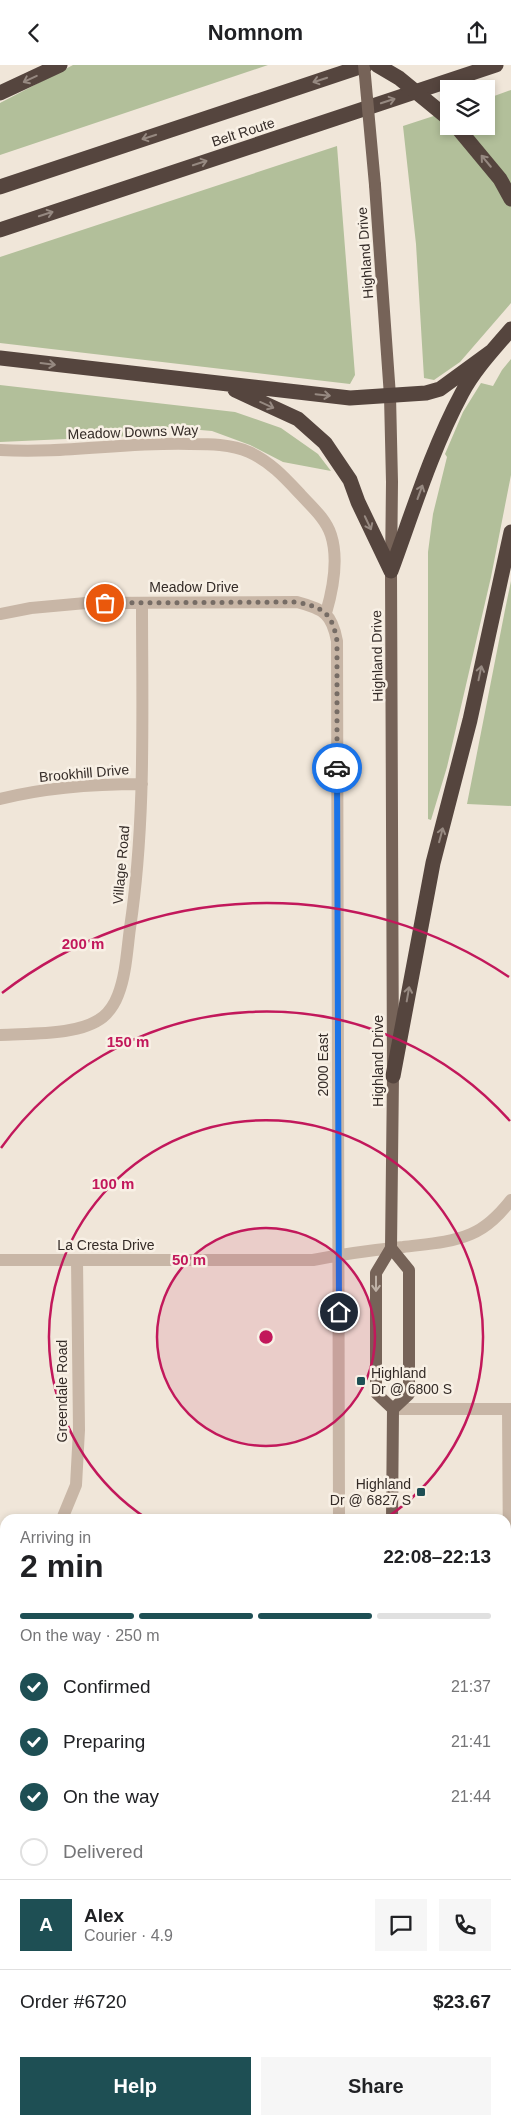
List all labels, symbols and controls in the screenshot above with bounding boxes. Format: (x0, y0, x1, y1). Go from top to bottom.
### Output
icon: back (20, 19, 48, 47)
icon: share (463, 19, 491, 47)
text: Nomnom (208, 20, 303, 45)
one-way arrow (23, 75, 38, 84)
one-way arrow (312, 76, 328, 86)
map controls (440, 80, 495, 135)
button: layers (440, 80, 495, 135)
one-way arrow (380, 96, 395, 105)
street label: Belt Route (209, 114, 277, 150)
one-way arrow (141, 133, 157, 143)
one-way arrow (480, 155, 491, 168)
one-way arrow (192, 158, 208, 167)
street label: Highland Drive (354, 206, 376, 299)
one-way arrow (38, 209, 54, 219)
one-way arrow (40, 359, 56, 369)
one-way arrow (315, 390, 331, 400)
one-way arrow (259, 400, 274, 410)
street label: Meadow Downs Way (67, 422, 199, 442)
one-way arrow (416, 485, 425, 501)
one-way arrow (364, 516, 374, 531)
street label: Meadow Drive (149, 579, 239, 595)
pin (84, 582, 126, 624)
icon: bag (91, 589, 119, 617)
street label: Highland Drive (368, 610, 386, 702)
one-way arrow (476, 665, 485, 681)
courier (312, 743, 362, 793)
icon: car (323, 754, 351, 782)
street label: Brookhill Drive (38, 761, 130, 785)
street label: Village Road (110, 825, 132, 905)
one-way arrow (436, 827, 446, 843)
text: 200 m (62, 935, 104, 952)
one-way arrow (403, 986, 413, 1002)
street label: Highland Drive (370, 1015, 386, 1107)
text: 150 m (107, 1033, 149, 1050)
street label: 2000 East (315, 1033, 331, 1097)
text: 100 m (92, 1175, 134, 1192)
street label: La Cresta Drive (57, 1237, 155, 1253)
text: 50 m (172, 1251, 206, 1268)
one-way arrow (371, 1276, 381, 1292)
pin (318, 1291, 360, 1333)
icon: home (325, 1298, 353, 1326)
centre of rings (257, 1328, 275, 1346)
street label: Greendale Road (54, 1340, 70, 1442)
place label: Highland Dr @ 6800 S (371, 1365, 452, 1397)
marker: Highland Dr @ 6800 S (355, 1375, 367, 1387)
place label: Highland Dr @ 6827 S (330, 1476, 411, 1508)
marker: Highland Dr @ 6827 S (415, 1486, 427, 1498)
text: Arriving in (20, 1529, 91, 1546)
text: 22:08–22:13 (383, 1546, 491, 1567)
text: 2 min (20, 1548, 104, 1584)
text: On the way · 250 m (20, 1627, 160, 1644)
icon: check (20, 1673, 48, 1701)
text: Confirmed (63, 1676, 151, 1697)
text: 21:37 (451, 1678, 491, 1695)
icon: check (20, 1728, 48, 1756)
text: Preparing (63, 1731, 145, 1752)
text: 21:41 (451, 1733, 491, 1750)
icon: check (20, 1783, 48, 1811)
text: On the way (63, 1786, 159, 1807)
text: 21:44 (451, 1788, 491, 1805)
text: Delivered (63, 1841, 143, 1862)
button: chat (375, 1899, 427, 1951)
button: phone (439, 1899, 491, 1951)
text: Alex (84, 1905, 124, 1926)
text: A (39, 1914, 53, 1935)
text: Courier · 4.9 (84, 1927, 173, 1944)
text: Order #6720 (20, 1991, 127, 2012)
text: $23.67 (433, 1991, 491, 2012)
button: Help (20, 2057, 251, 2115)
button: Share (261, 2057, 491, 2115)

